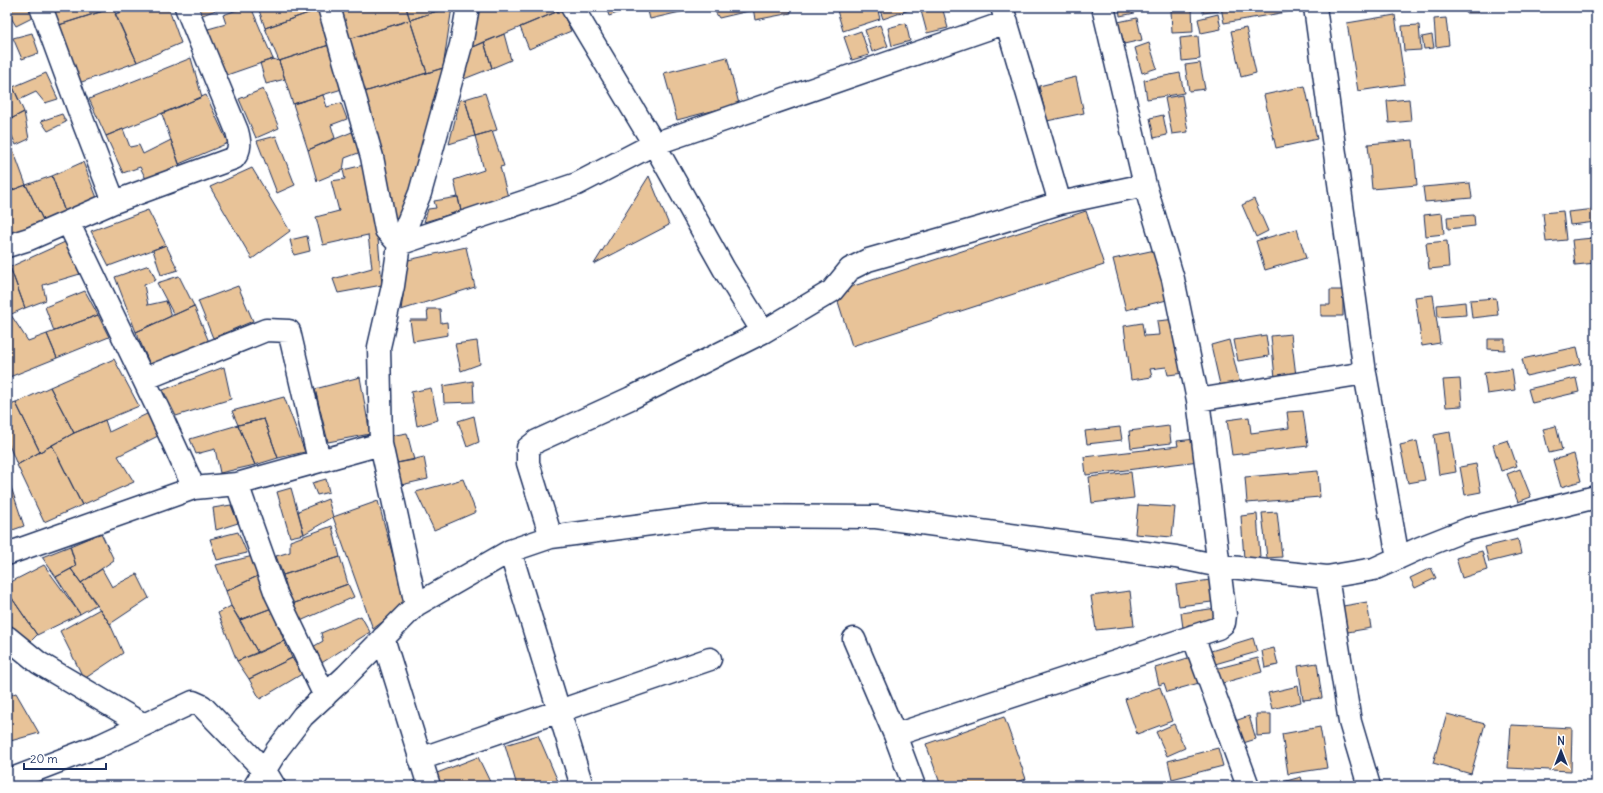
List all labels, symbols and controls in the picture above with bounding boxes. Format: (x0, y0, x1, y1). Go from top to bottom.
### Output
north arrow (1541, 731, 1581, 771)
text: N (1557, 734, 1565, 748)
scale bar (24, 745, 106, 771)
text: 20 m (30, 751, 58, 766)

